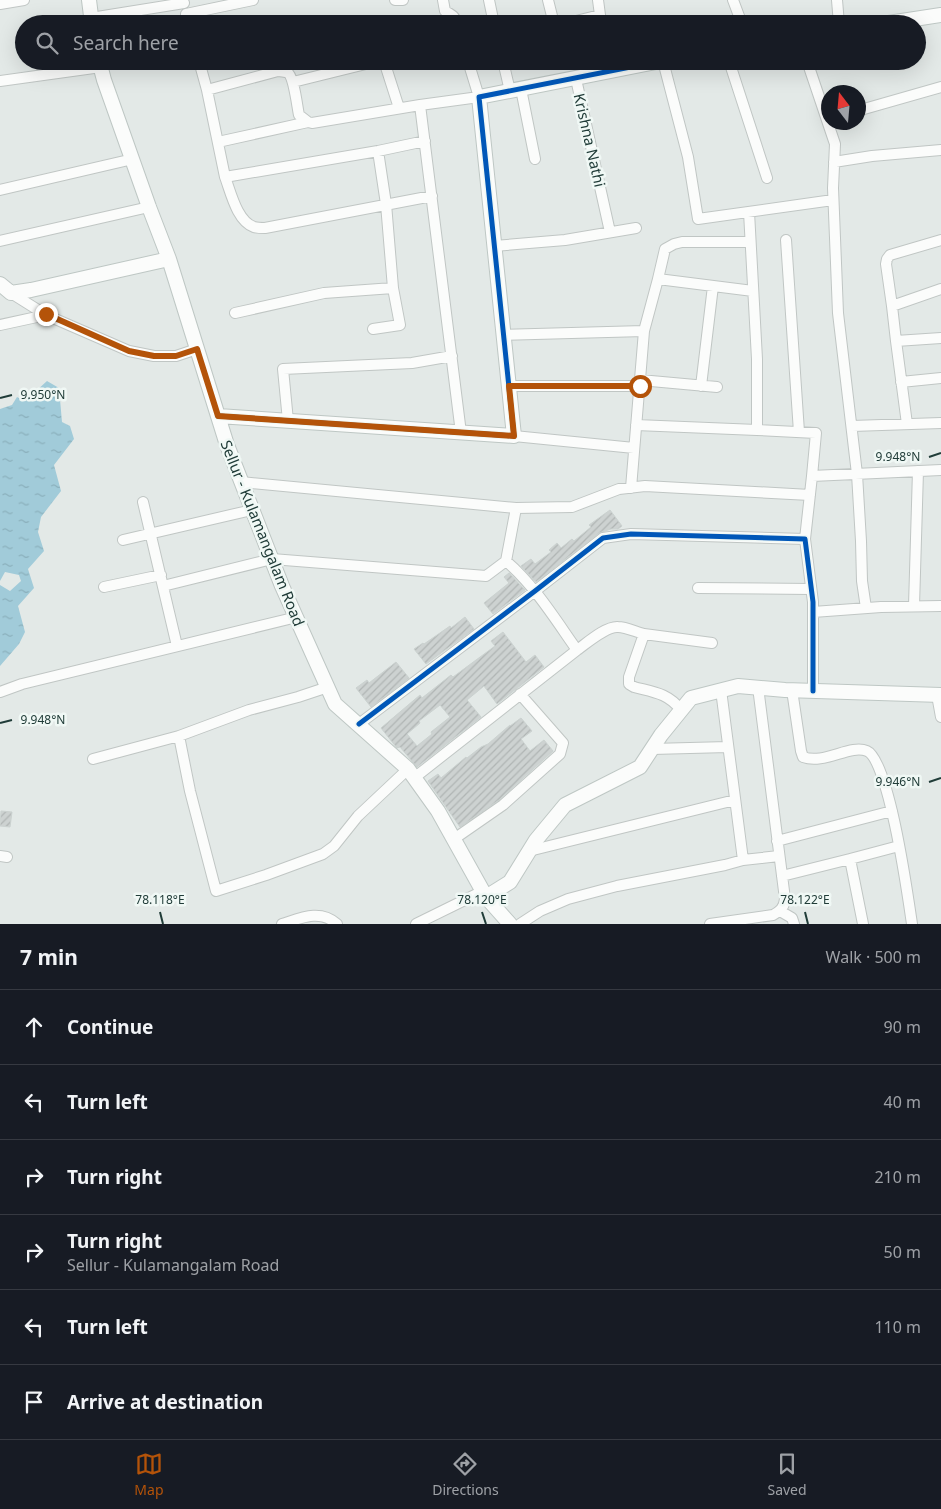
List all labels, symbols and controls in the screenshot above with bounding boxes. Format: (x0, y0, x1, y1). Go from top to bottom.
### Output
search box (15, 15, 926, 70)
icon: search (33, 29, 61, 57)
text: Search here (73, 30, 179, 56)
north arrow (821, 85, 866, 130)
street label: Krishna Nathi (569, 91, 611, 189)
route end (35, 303, 58, 326)
route start (629, 375, 652, 398)
text: 9.950°N (21, 386, 65, 403)
street label: Sellur - Kulamangalam Road (216, 437, 310, 629)
text: 9.948°N (876, 448, 920, 465)
text: 9.948°N (21, 711, 65, 728)
text: 9.946°N (876, 773, 920, 790)
text: 78.118°E (135, 891, 185, 908)
text: 78.120°E (457, 891, 507, 908)
text: 78.122°E (780, 891, 830, 908)
text: 7 min (20, 943, 78, 971)
text: Walk · 500 m (826, 946, 921, 968)
icon: ahead (20, 1013, 48, 1041)
text: Continue (67, 1014, 153, 1040)
text: 90 m (884, 1016, 921, 1038)
icon: left (20, 1088, 48, 1116)
text: Turn left (67, 1089, 148, 1115)
text: 40 m (884, 1091, 921, 1113)
icon: right (20, 1163, 48, 1191)
text: Turn right (67, 1164, 162, 1190)
text: 210 m (874, 1166, 921, 1188)
text: Turn right (67, 1228, 162, 1254)
icon: right (20, 1238, 48, 1266)
text: 50 m (884, 1241, 921, 1263)
text: Sellur - Kulamangalam Road (67, 1254, 279, 1276)
icon: left (20, 1313, 48, 1341)
text: Turn left (67, 1314, 148, 1340)
text: 110 m (874, 1316, 921, 1338)
icon: arrive (20, 1388, 48, 1416)
text: Arrive at destination (67, 1389, 263, 1415)
tab: Map (134, 1450, 164, 1499)
tab: Directions (432, 1450, 499, 1499)
tab: Saved (767, 1450, 807, 1499)

